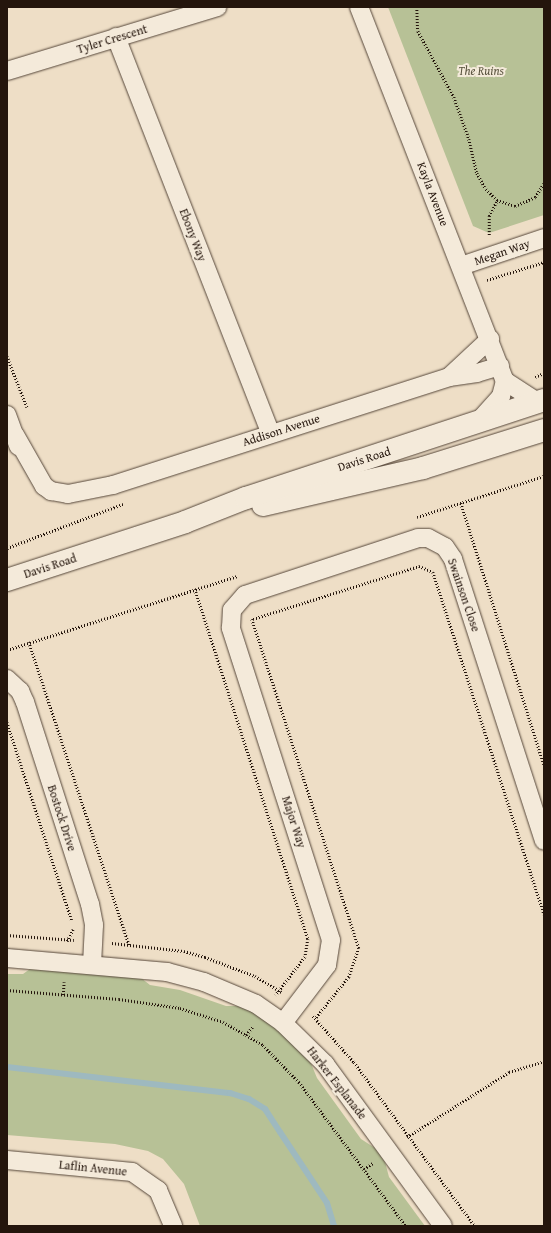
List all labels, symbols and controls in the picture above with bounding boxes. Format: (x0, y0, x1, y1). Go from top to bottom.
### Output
street label: Tyler Crescent (75, 21, 149, 57)
park label: The Ruins (458, 64, 504, 78)
street label: Kayla Avenue (414, 160, 452, 228)
street label: Ebony Way (176, 207, 210, 263)
street label: Megan Way (472, 236, 532, 268)
street label: Addison Avenue (240, 411, 322, 449)
street label: Davis Road (336, 444, 392, 474)
street label: Davis Road (22, 551, 78, 581)
street label: Swainson Close (445, 556, 483, 634)
street label: Bostock Drive (45, 783, 79, 853)
street label: Major Way (279, 794, 309, 850)
street label: Harker Esplanade (304, 1044, 370, 1122)
street label: Laflin Avenue (58, 1157, 128, 1179)

